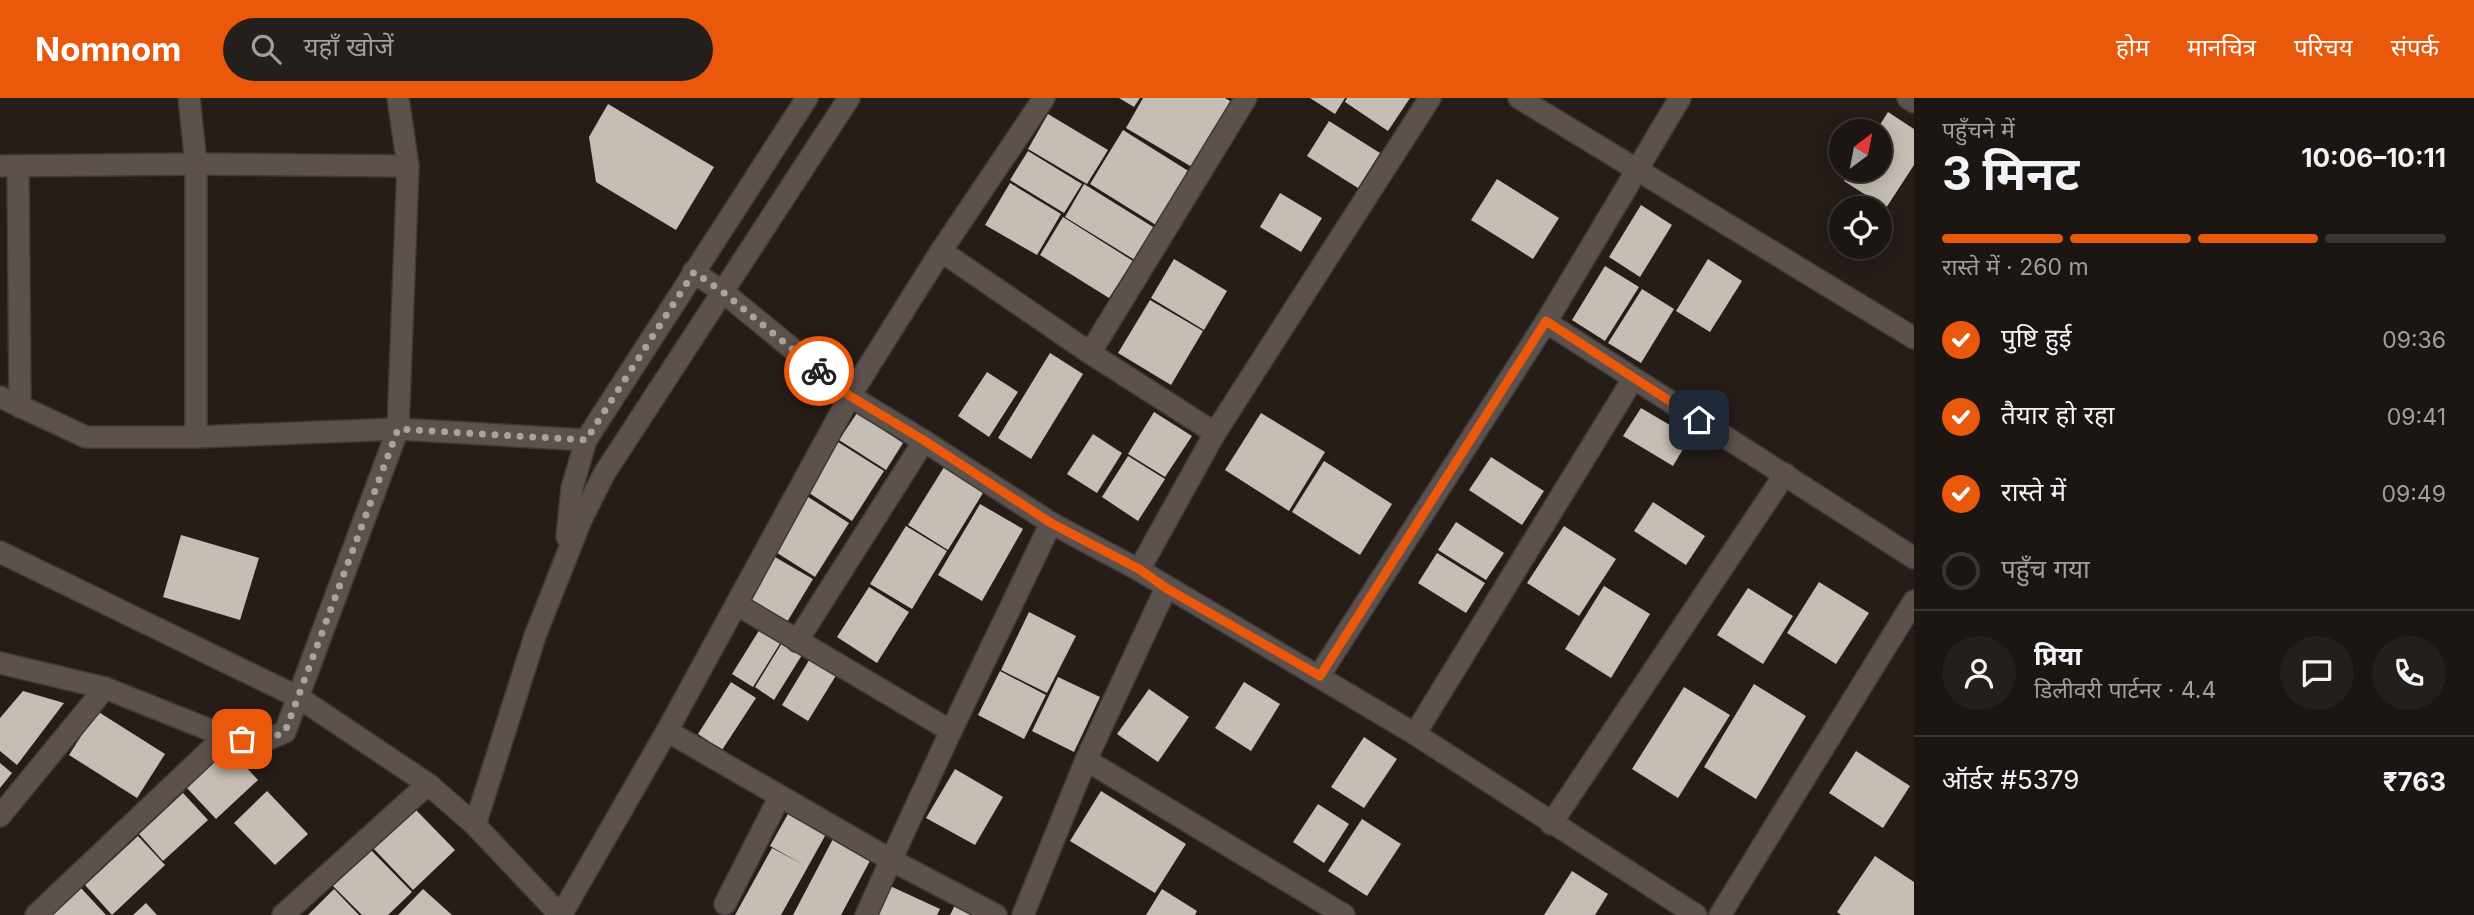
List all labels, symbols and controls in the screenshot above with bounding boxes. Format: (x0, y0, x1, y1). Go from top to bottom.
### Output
search box (223, 18, 713, 81)
text: Nomnom (35, 29, 181, 69)
icon: search (247, 30, 285, 68)
text: यहाँ खोजें (303, 31, 394, 62)
text: होम (2116, 33, 2149, 62)
text: मानचित्र (2187, 33, 2256, 62)
text: परिचय (2294, 33, 2353, 62)
text: संपर्क (2391, 33, 2439, 62)
text: पहुँचने में (1942, 116, 2015, 144)
north arrow (1829, 119, 1892, 182)
map controls (1829, 119, 1892, 259)
text: 10:06–10:11 (2301, 142, 2446, 173)
text: 3 मिनट (1942, 145, 2079, 201)
button: locate (1829, 196, 1892, 259)
text: रास्ते में · 260 m (1942, 253, 2089, 281)
icon: check (1942, 321, 1980, 359)
text: पुष्टि हुई (2001, 322, 2072, 353)
text: 09:36 (2382, 326, 2446, 354)
courier (784, 336, 854, 406)
icon: bike (800, 352, 838, 390)
pin (1669, 390, 1729, 450)
icon: check (1942, 398, 1980, 436)
text: तैयार हो रहा (2001, 399, 2115, 430)
icon: home (1680, 401, 1718, 439)
text: 09:41 (2387, 403, 2446, 431)
icon: check (1942, 475, 1980, 513)
text: रास्ते में (2001, 476, 2066, 507)
text: 09:49 (2381, 480, 2446, 508)
text: पहुँच गया (2001, 553, 2090, 584)
button: person (1942, 636, 2016, 710)
button: chat (2280, 636, 2354, 710)
button: phone (2372, 636, 2446, 710)
text: प्रिया (2034, 640, 2082, 671)
text: डिलीवरी पार्टनर · 4.4 (2034, 676, 2216, 704)
pin (212, 709, 272, 769)
icon: bag (223, 720, 261, 758)
text: ऑर्डर #5379 (1942, 764, 2079, 795)
text: ₹763 (2383, 766, 2446, 797)

